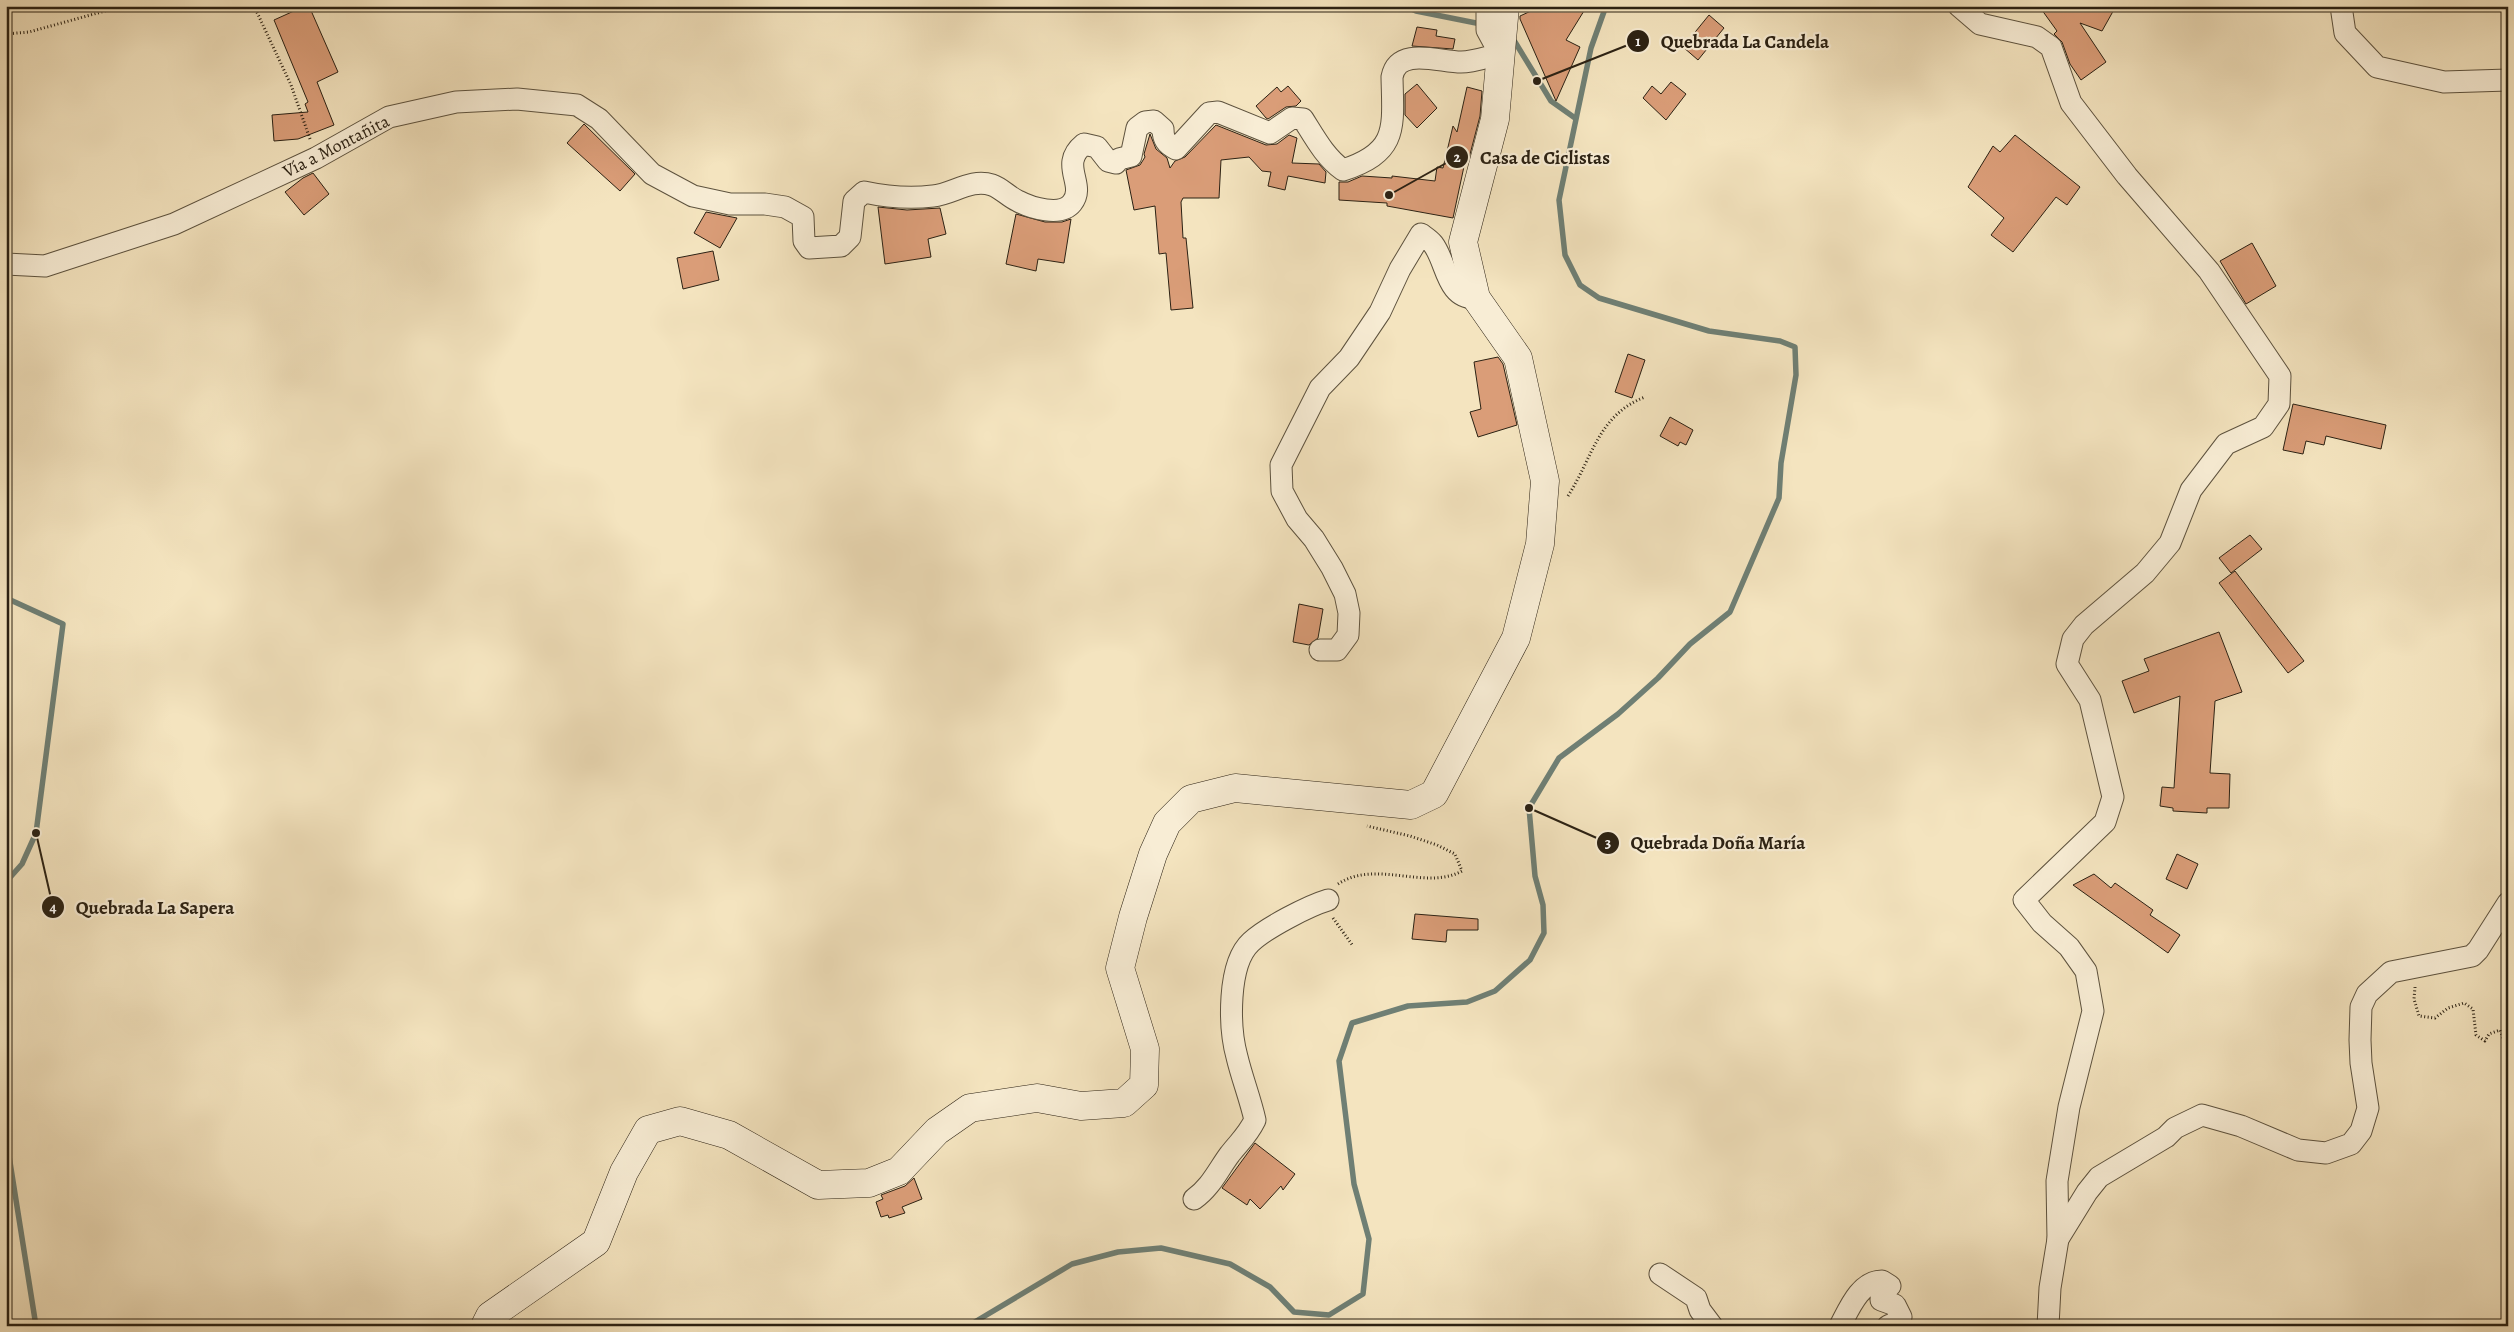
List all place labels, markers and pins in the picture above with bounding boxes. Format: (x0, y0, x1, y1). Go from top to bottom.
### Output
callout: Quebrada La Candela (1626, 24, 1839, 58)
callout: Casa de Ciclistas (1445, 140, 1620, 174)
callout: Quebrada Doña María (1596, 826, 1815, 860)
callout: Quebrada La Sapera (41, 890, 244, 924)

